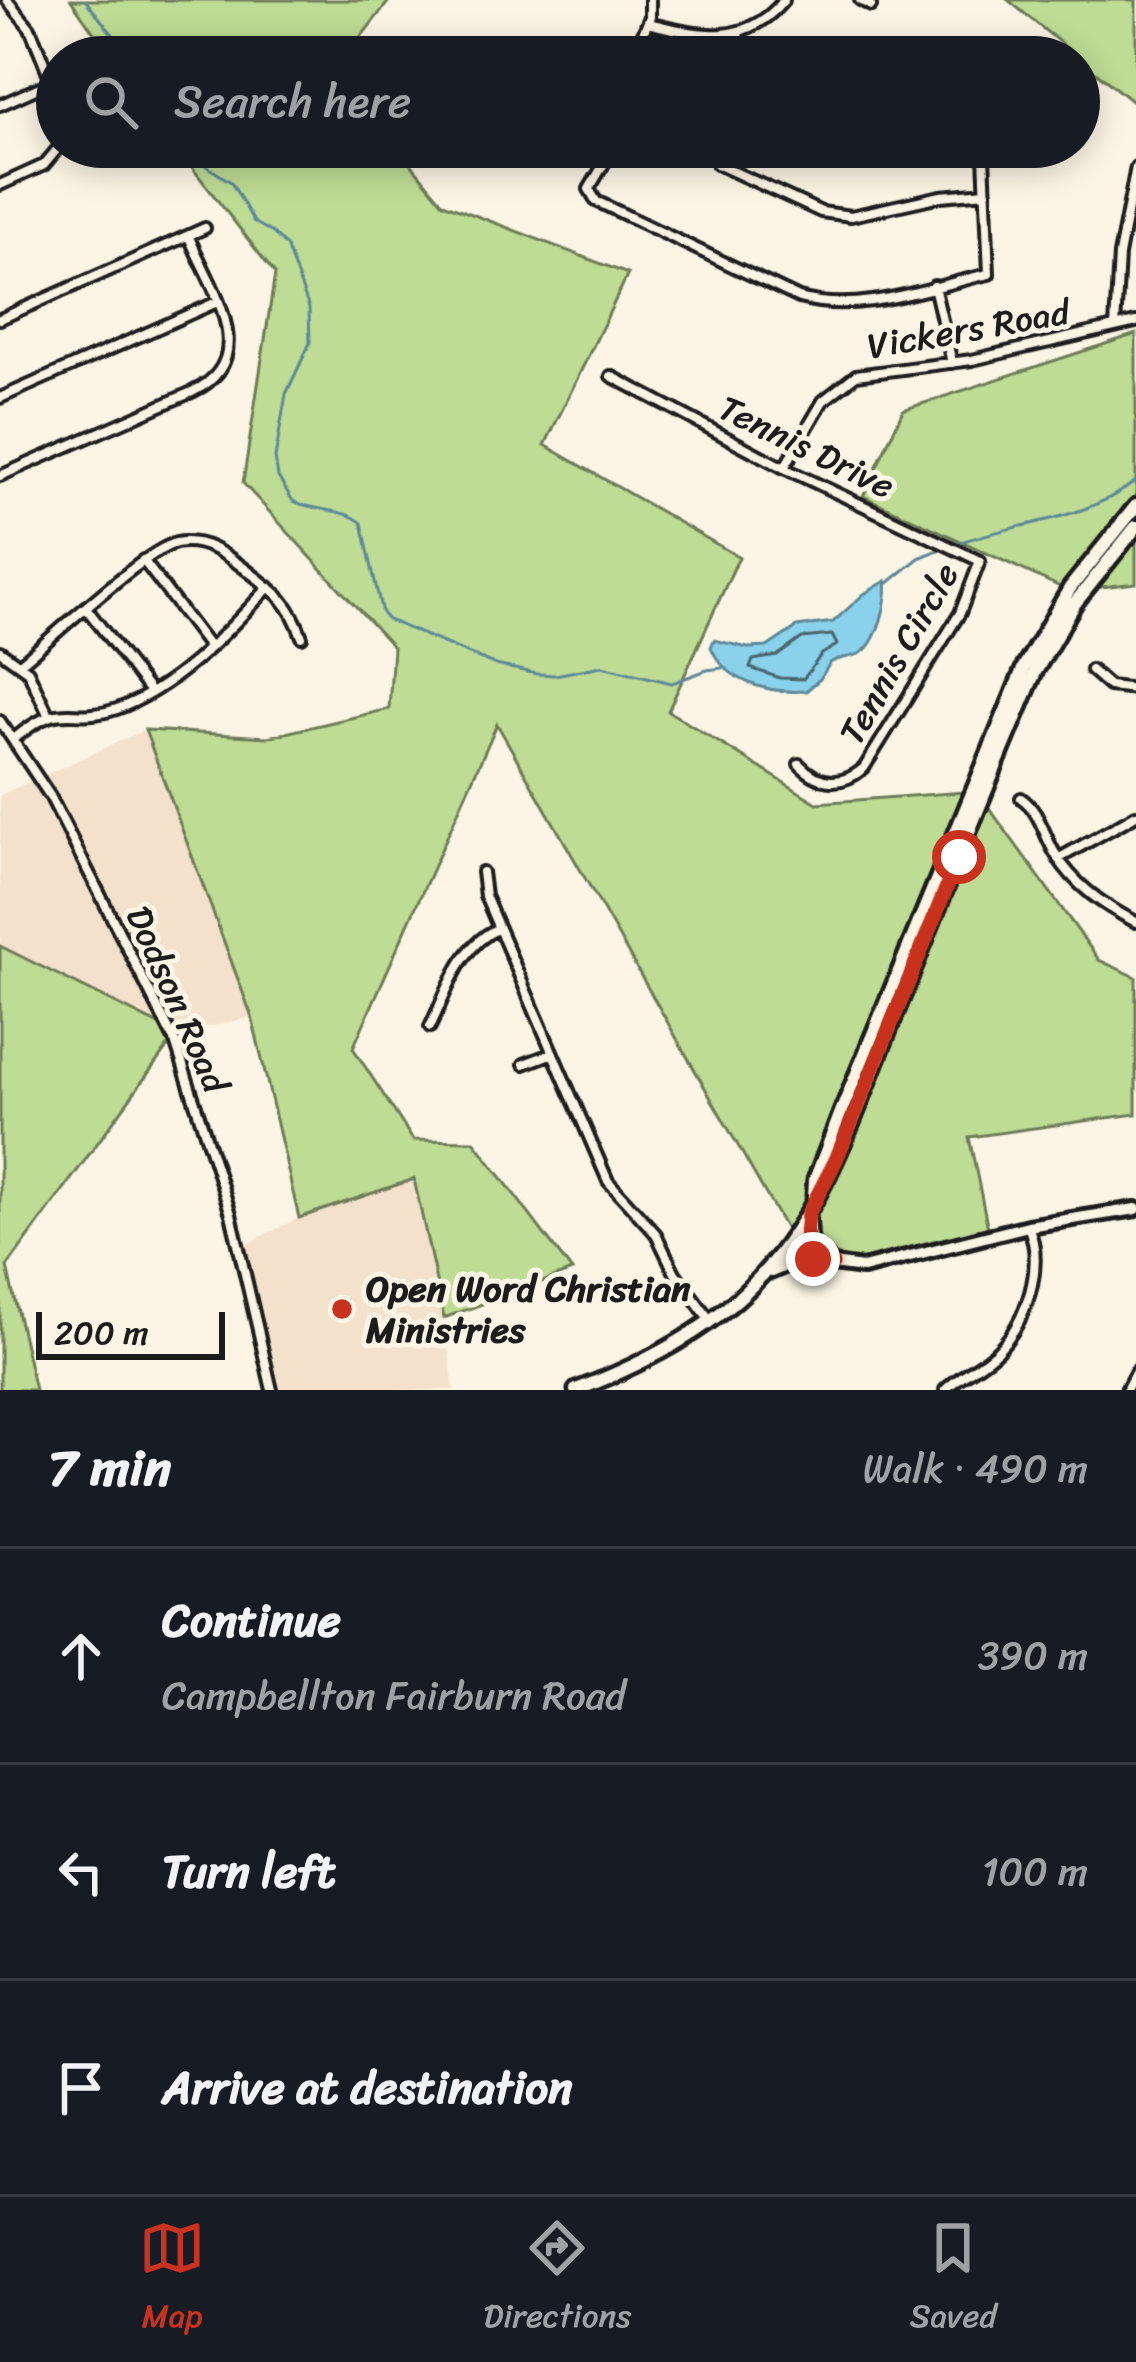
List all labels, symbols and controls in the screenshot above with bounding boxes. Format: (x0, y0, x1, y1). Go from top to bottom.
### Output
search box (36, 36, 1100, 168)
text: Search here (174, 62, 411, 142)
icon: search (78, 69, 144, 135)
street label: Vickers Road (862, 279, 1076, 378)
street label: Tennis Drive (707, 377, 906, 517)
street label: Tennis Circle (821, 550, 977, 757)
route start (932, 830, 986, 884)
street label: Dodson Road (107, 895, 248, 1106)
route end (786, 1232, 840, 1286)
place label: Open Word Christian Ministries (365, 1257, 691, 1362)
marker: Open Word Christian Ministries (329, 1296, 355, 1322)
text: 200 m (54, 1304, 149, 1362)
scale bar (36, 1306, 225, 1359)
text: 7 min (48, 1423, 171, 1513)
text: Walk · 490 m (863, 1434, 1088, 1503)
text: Continue (162, 1581, 341, 1661)
text: 390 m (978, 1621, 1088, 1690)
icon: ahead (48, 1623, 114, 1689)
text: Campbellton Fairburn Road (162, 1661, 626, 1730)
text: Turn left (162, 1832, 335, 1912)
text: 100 m (982, 1837, 1088, 1906)
icon: left (48, 1839, 114, 1905)
text: Arrive at destination (162, 2048, 572, 2128)
icon: arrive (48, 2055, 114, 2121)
tab: Map (139, 2215, 205, 2345)
tab: Directions (484, 2215, 631, 2345)
tab: Saved (910, 2215, 997, 2345)

